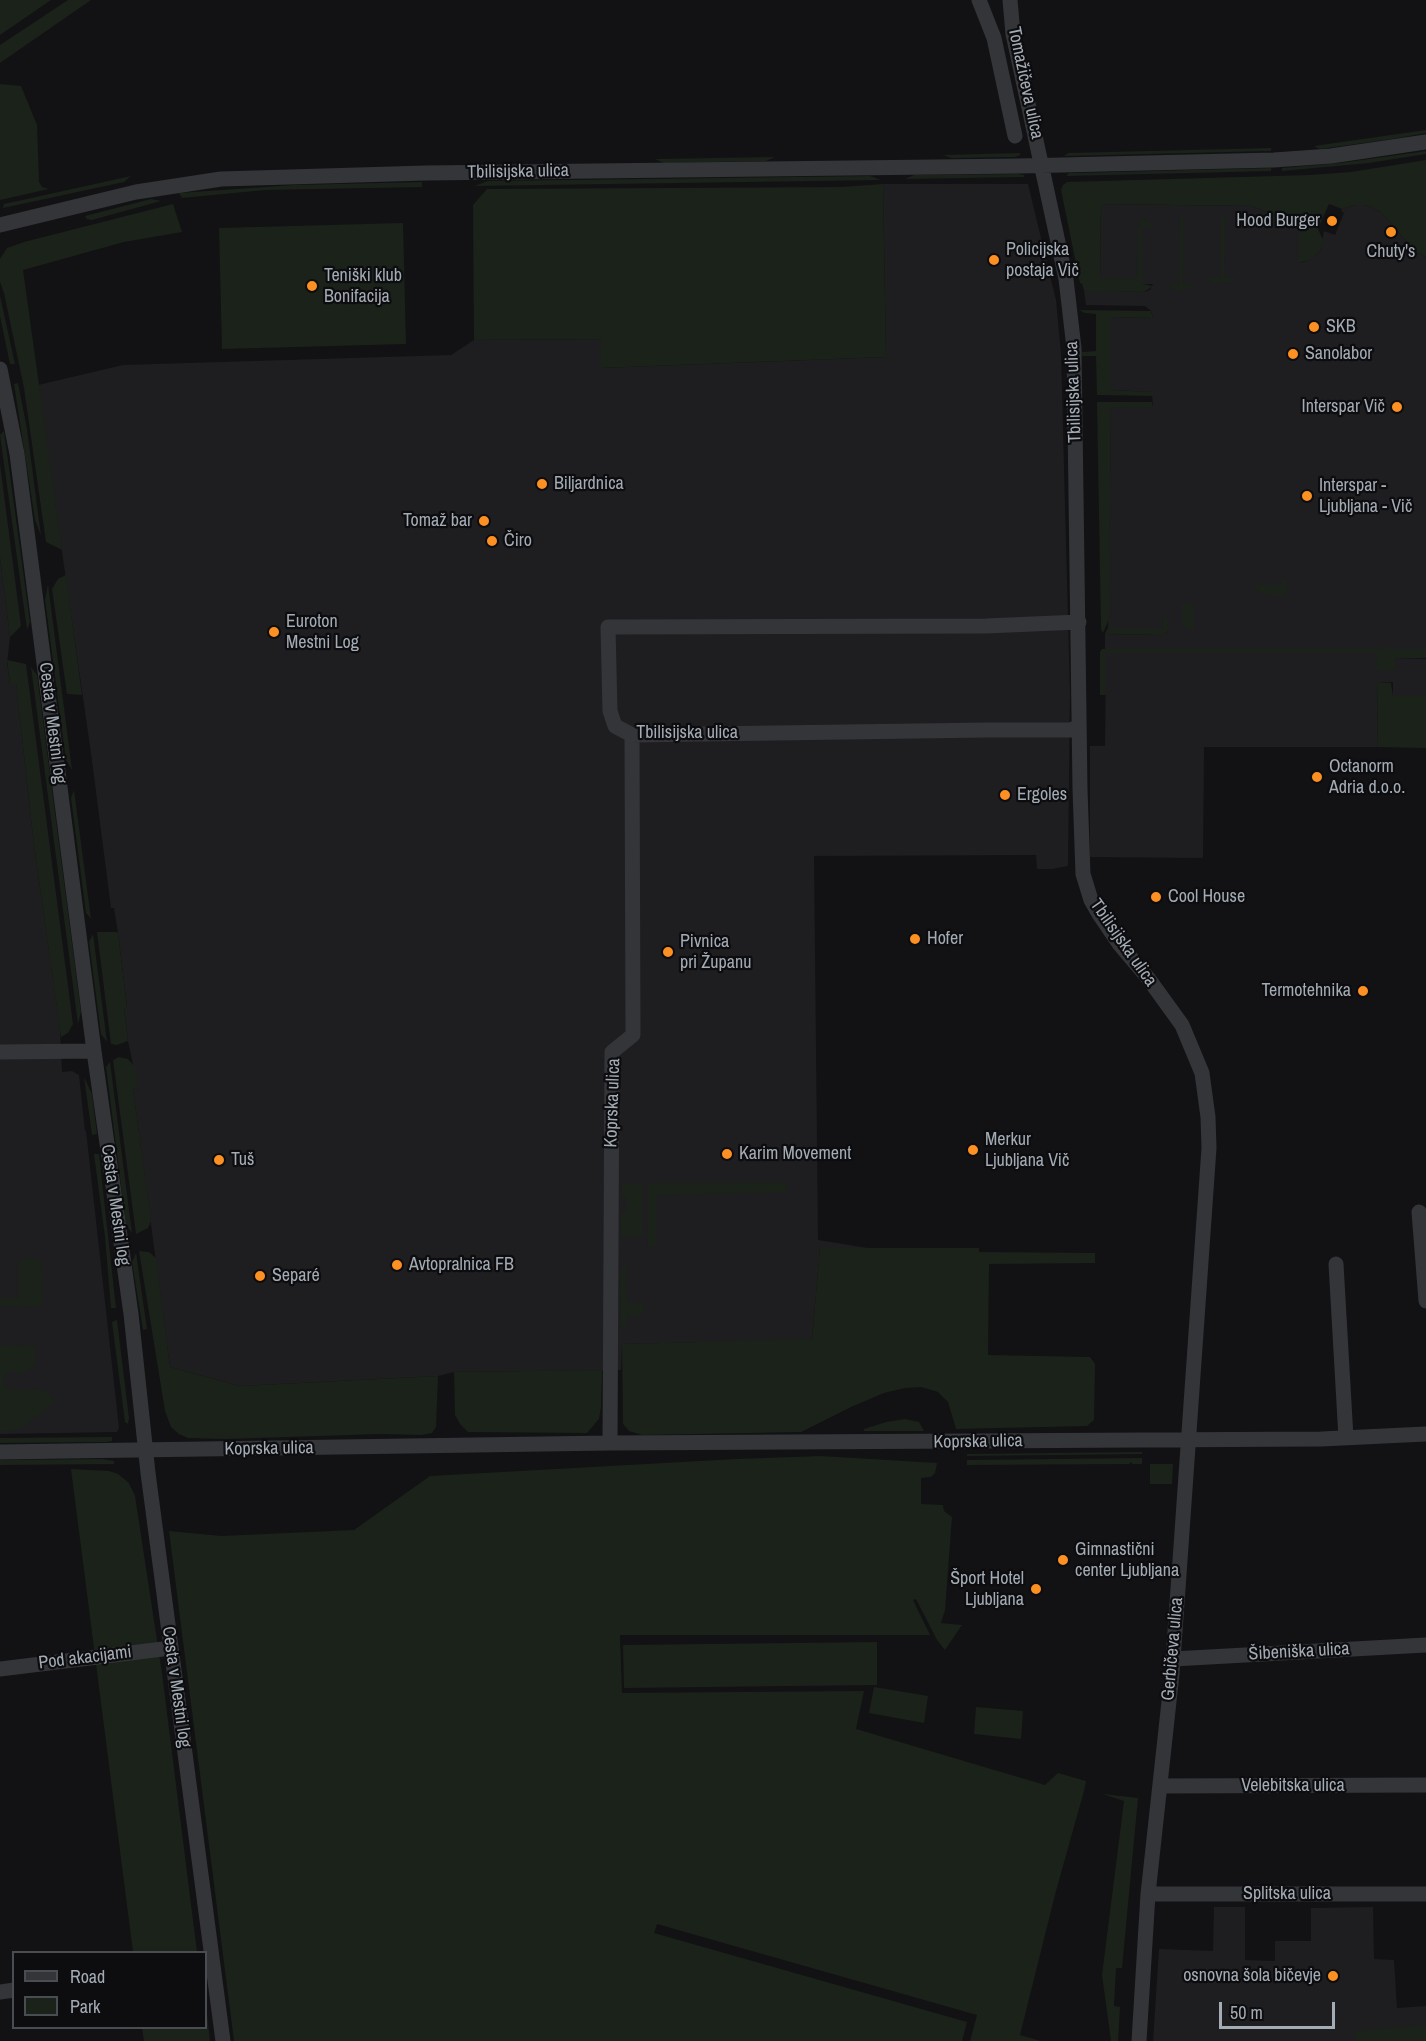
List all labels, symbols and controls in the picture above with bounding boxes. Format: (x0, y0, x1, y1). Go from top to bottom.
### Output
street label: Tomažičeva ulica (1003, 25, 1047, 141)
street label: Tbilisijska ulica (467, 160, 569, 184)
place label: Hood Burger (1236, 210, 1320, 232)
marker: Hood Burger (1325, 214, 1339, 228)
marker: Chuty's (1384, 225, 1398, 239)
place label: Policijska postaja Vič (1006, 239, 1079, 282)
place label: Chuty's (1367, 241, 1415, 263)
marker: Policijska postaja Vič (987, 253, 1001, 267)
place label: Teniški klub Bonifacija (324, 265, 402, 308)
marker: Teniški klub Bonifacija (305, 279, 319, 293)
place label: SKB (1326, 316, 1356, 338)
marker: SKB (1307, 320, 1321, 334)
street label: Tbilisijska ulica (1061, 341, 1087, 443)
place label: Sanolabor (1305, 343, 1372, 365)
marker: Sanolabor (1286, 347, 1300, 361)
place label: Interspar Vič (1302, 396, 1385, 418)
marker: Interspar Vič (1390, 400, 1404, 414)
place label: Biljardnica (554, 473, 624, 495)
place label: Interspar - Ljubljana - Vič (1319, 475, 1412, 518)
marker: Biljardnica (535, 477, 549, 491)
marker: Interspar - Ljubljana - Vič (1300, 489, 1314, 503)
place label: Tomaž bar (403, 510, 472, 532)
marker: Tomaž bar (477, 514, 491, 528)
place label: Čiro (504, 530, 532, 552)
marker: Čiro (485, 534, 499, 548)
place label: Euroton Mestni Log (286, 611, 359, 654)
marker: Euroton Mestni Log (267, 625, 281, 639)
street label: Cesta v Mestni log (34, 661, 70, 785)
street label: Tbilisijska ulica (636, 722, 738, 744)
place label: Octanorm Adria d.o.o. (1329, 756, 1405, 798)
marker: Octanorm Adria d.o.o. (1310, 770, 1324, 784)
place label: Ergoles (1017, 784, 1067, 806)
marker: Ergoles (998, 788, 1012, 802)
place label: Cool House (1168, 886, 1245, 908)
marker: Cool House (1149, 890, 1163, 904)
street label: Tbilisijska ulica (1085, 895, 1161, 991)
place label: Hofer (927, 928, 963, 950)
place label: Pivnica pri Županu (680, 931, 751, 974)
marker: Hofer (908, 932, 922, 946)
marker: Pivnica pri Županu (661, 945, 675, 959)
place label: Termotehnika (1262, 980, 1351, 1002)
marker: Termotehnika (1356, 984, 1370, 998)
street label: Koprska ulica (601, 1058, 625, 1148)
place label: Merkur Ljubljana Vič (985, 1129, 1069, 1172)
street label: Cesta v Mestni log (96, 1143, 134, 1267)
place label: Karim Movement (739, 1143, 851, 1165)
marker: Merkur Ljubljana Vič (966, 1143, 980, 1157)
marker: Karim Movement (720, 1147, 734, 1161)
place label: Tuš (231, 1149, 254, 1171)
marker: Tuš (212, 1153, 226, 1167)
place label: Avtopralnica FB (409, 1254, 514, 1276)
marker: Avtopralnica FB (390, 1258, 404, 1272)
place label: Separé (272, 1265, 320, 1287)
marker: Separé (253, 1269, 267, 1283)
street label: Koprska ulica (933, 1430, 1023, 1454)
street label: Koprska ulica (224, 1437, 314, 1461)
place label: Gimnastični center Ljubljana (1075, 1539, 1179, 1582)
marker: Gimnastični center Ljubljana (1056, 1553, 1070, 1567)
place label: Šport Hotel Ljubljana (950, 1568, 1024, 1610)
marker: Šport Hotel Ljubljana (1029, 1582, 1043, 1596)
street label: Gerbičeva ulica (1158, 1597, 1188, 1701)
street label: Cesta v Mestni log (157, 1625, 195, 1749)
street label: Šibeniška ulica (1248, 1639, 1350, 1665)
street label: Pod akacijami (37, 1642, 133, 1674)
street label: Velebitska ulica (1241, 1775, 1345, 1797)
street label: Splitska ulica (1243, 1883, 1331, 1905)
legend (12, 1951, 207, 2029)
text: Road (70, 1964, 105, 1989)
place label: osnovna šola bičevje (1183, 1965, 1321, 1987)
marker: osnovna šola bičevje (1326, 1969, 1340, 1983)
scale bar (1222, 1990, 1338, 2028)
text: Park (70, 1994, 100, 2019)
text: 50 m (1230, 2000, 1263, 2025)

